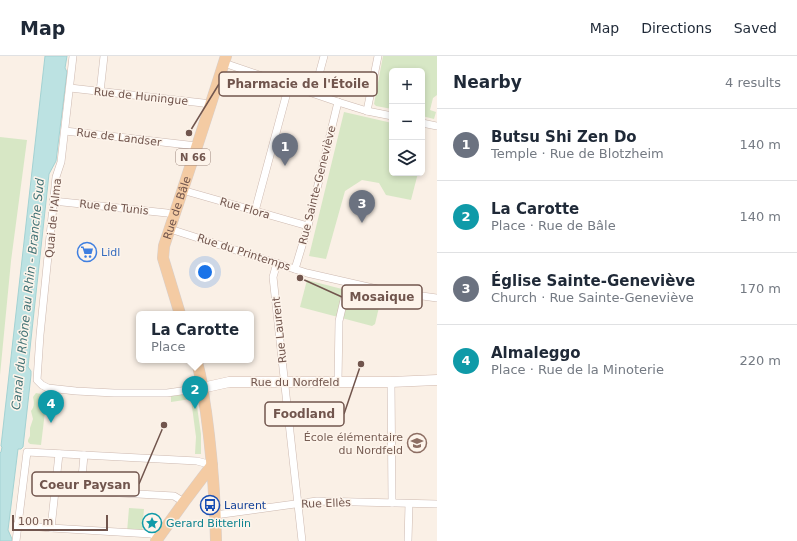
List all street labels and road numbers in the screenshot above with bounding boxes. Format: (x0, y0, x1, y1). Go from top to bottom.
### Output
street label: Rue de Huningue (93, 85, 189, 108)
street label: Rue Sainte-Geneviève (296, 124, 339, 246)
street label: Rue de Landser (76, 126, 163, 149)
road number: N 66 (176, 149, 210, 165)
street label: Rue de Bâle (161, 174, 194, 241)
street label: Quai de l'Alma (43, 177, 64, 259)
street label: Rue Flora (218, 195, 272, 222)
street label: Rue de Tunis (79, 197, 149, 218)
street label: Rue du Printemps (196, 231, 292, 274)
street label: Rue Laurent (269, 295, 289, 364)
street label: Rue du Nordfeld (251, 376, 339, 389)
street label: Rue Ellès (301, 496, 351, 511)

